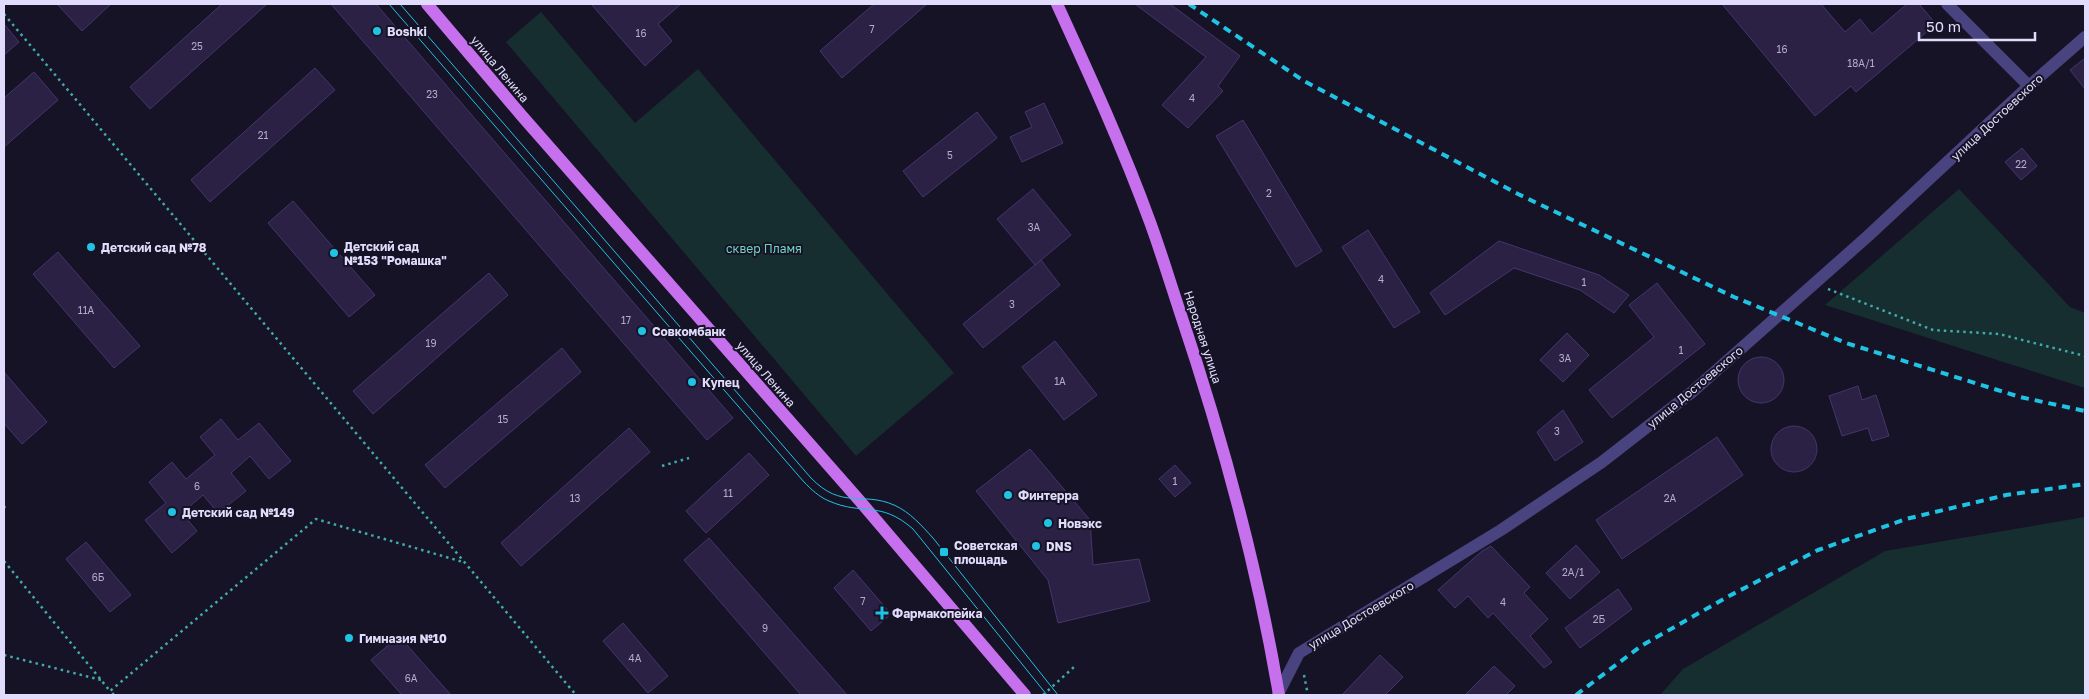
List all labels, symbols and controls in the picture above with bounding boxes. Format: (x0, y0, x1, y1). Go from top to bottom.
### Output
scale bar (1919, 10, 2035, 42)
text: 50 m (1926, 17, 1961, 35)
house number: 7 (869, 23, 875, 35)
place label: Boshki (387, 24, 427, 39)
marker: Boshki (371, 25, 383, 37)
house number: 16 (636, 27, 646, 39)
street label: улица Ленина (468, 33, 532, 105)
house number: 25 (191, 40, 203, 52)
house number: 16 (1777, 43, 1787, 55)
house number: 18А/1 (1847, 57, 1875, 69)
street label: улица Достоевского (1948, 71, 2046, 163)
house number: 23 (426, 88, 438, 100)
house number: 4 (1189, 92, 1195, 104)
house number: 21 (258, 129, 268, 141)
house number: 5 (947, 149, 953, 161)
house number: 22 (2015, 158, 2027, 170)
house number: 2 (1266, 187, 1272, 199)
house number: 3А (1028, 221, 1041, 233)
place label: Детский сад №153 "Ромашка" (344, 239, 447, 268)
place label: Детский сад №78 (101, 240, 207, 255)
marker: Детский сад №78 (85, 241, 97, 253)
park label: сквер Пламя (726, 241, 802, 256)
marker: Детский сад №153 "Ромашка" (328, 247, 340, 259)
house number: 4 (1378, 273, 1384, 285)
house number: 1 (1582, 276, 1587, 288)
street label: Народная улица (1181, 289, 1225, 385)
house number: 3 (1009, 298, 1015, 310)
house number: 11А (78, 304, 94, 316)
house number: 17 (621, 314, 631, 326)
place label: Совкомбанк (652, 324, 726, 339)
marker: Совкомбанк (636, 325, 648, 337)
house number: 19 (426, 337, 436, 349)
street label: улица Ленина (733, 338, 799, 410)
street label: улица Достоевского (1644, 343, 1746, 431)
house number: 1 (1679, 344, 1684, 356)
house number: 3А (1559, 352, 1572, 364)
place label: Купец (702, 375, 740, 390)
house number: 1А (1054, 375, 1066, 387)
marker: Купец (686, 376, 698, 388)
house number: 15 (498, 413, 509, 425)
house number: 3 (1554, 425, 1560, 437)
house number: 1 (1173, 475, 1178, 487)
house number: 6 (194, 480, 200, 492)
house number: 11 (723, 487, 733, 499)
place label: Финтерра (1018, 488, 1079, 503)
marker: Финтерра (1002, 489, 1014, 501)
house number: 13 (570, 492, 580, 504)
house number: 2А (1664, 492, 1677, 504)
place label: Детский сад №149 (182, 505, 295, 520)
marker: Детский сад №149 (166, 506, 178, 518)
place label: Новэкс (1058, 516, 1102, 531)
marker: Новэкс (1042, 517, 1054, 529)
place label: Советская площадь (954, 538, 1017, 567)
place label: DNS (1046, 539, 1072, 554)
marker: DNS (1030, 540, 1042, 552)
marker: Советская площадь (938, 546, 950, 558)
house number: 2А/1 (1562, 566, 1584, 578)
house number: 6Б (92, 571, 105, 583)
street label: улица Достоевского (1306, 578, 1416, 652)
house number: 7 (860, 595, 866, 607)
house number: 4 (1500, 596, 1506, 608)
place label: Фармакопейка (892, 606, 982, 621)
marker: Фармакопейка (876, 607, 888, 619)
house number: 2Б (1593, 613, 1606, 625)
house number: 9 (762, 622, 768, 634)
place label: Гимназия №10 (359, 631, 447, 646)
marker: Гимназия №10 (343, 632, 355, 644)
house number: 4А (629, 652, 642, 664)
house number: 6А (405, 672, 418, 684)

